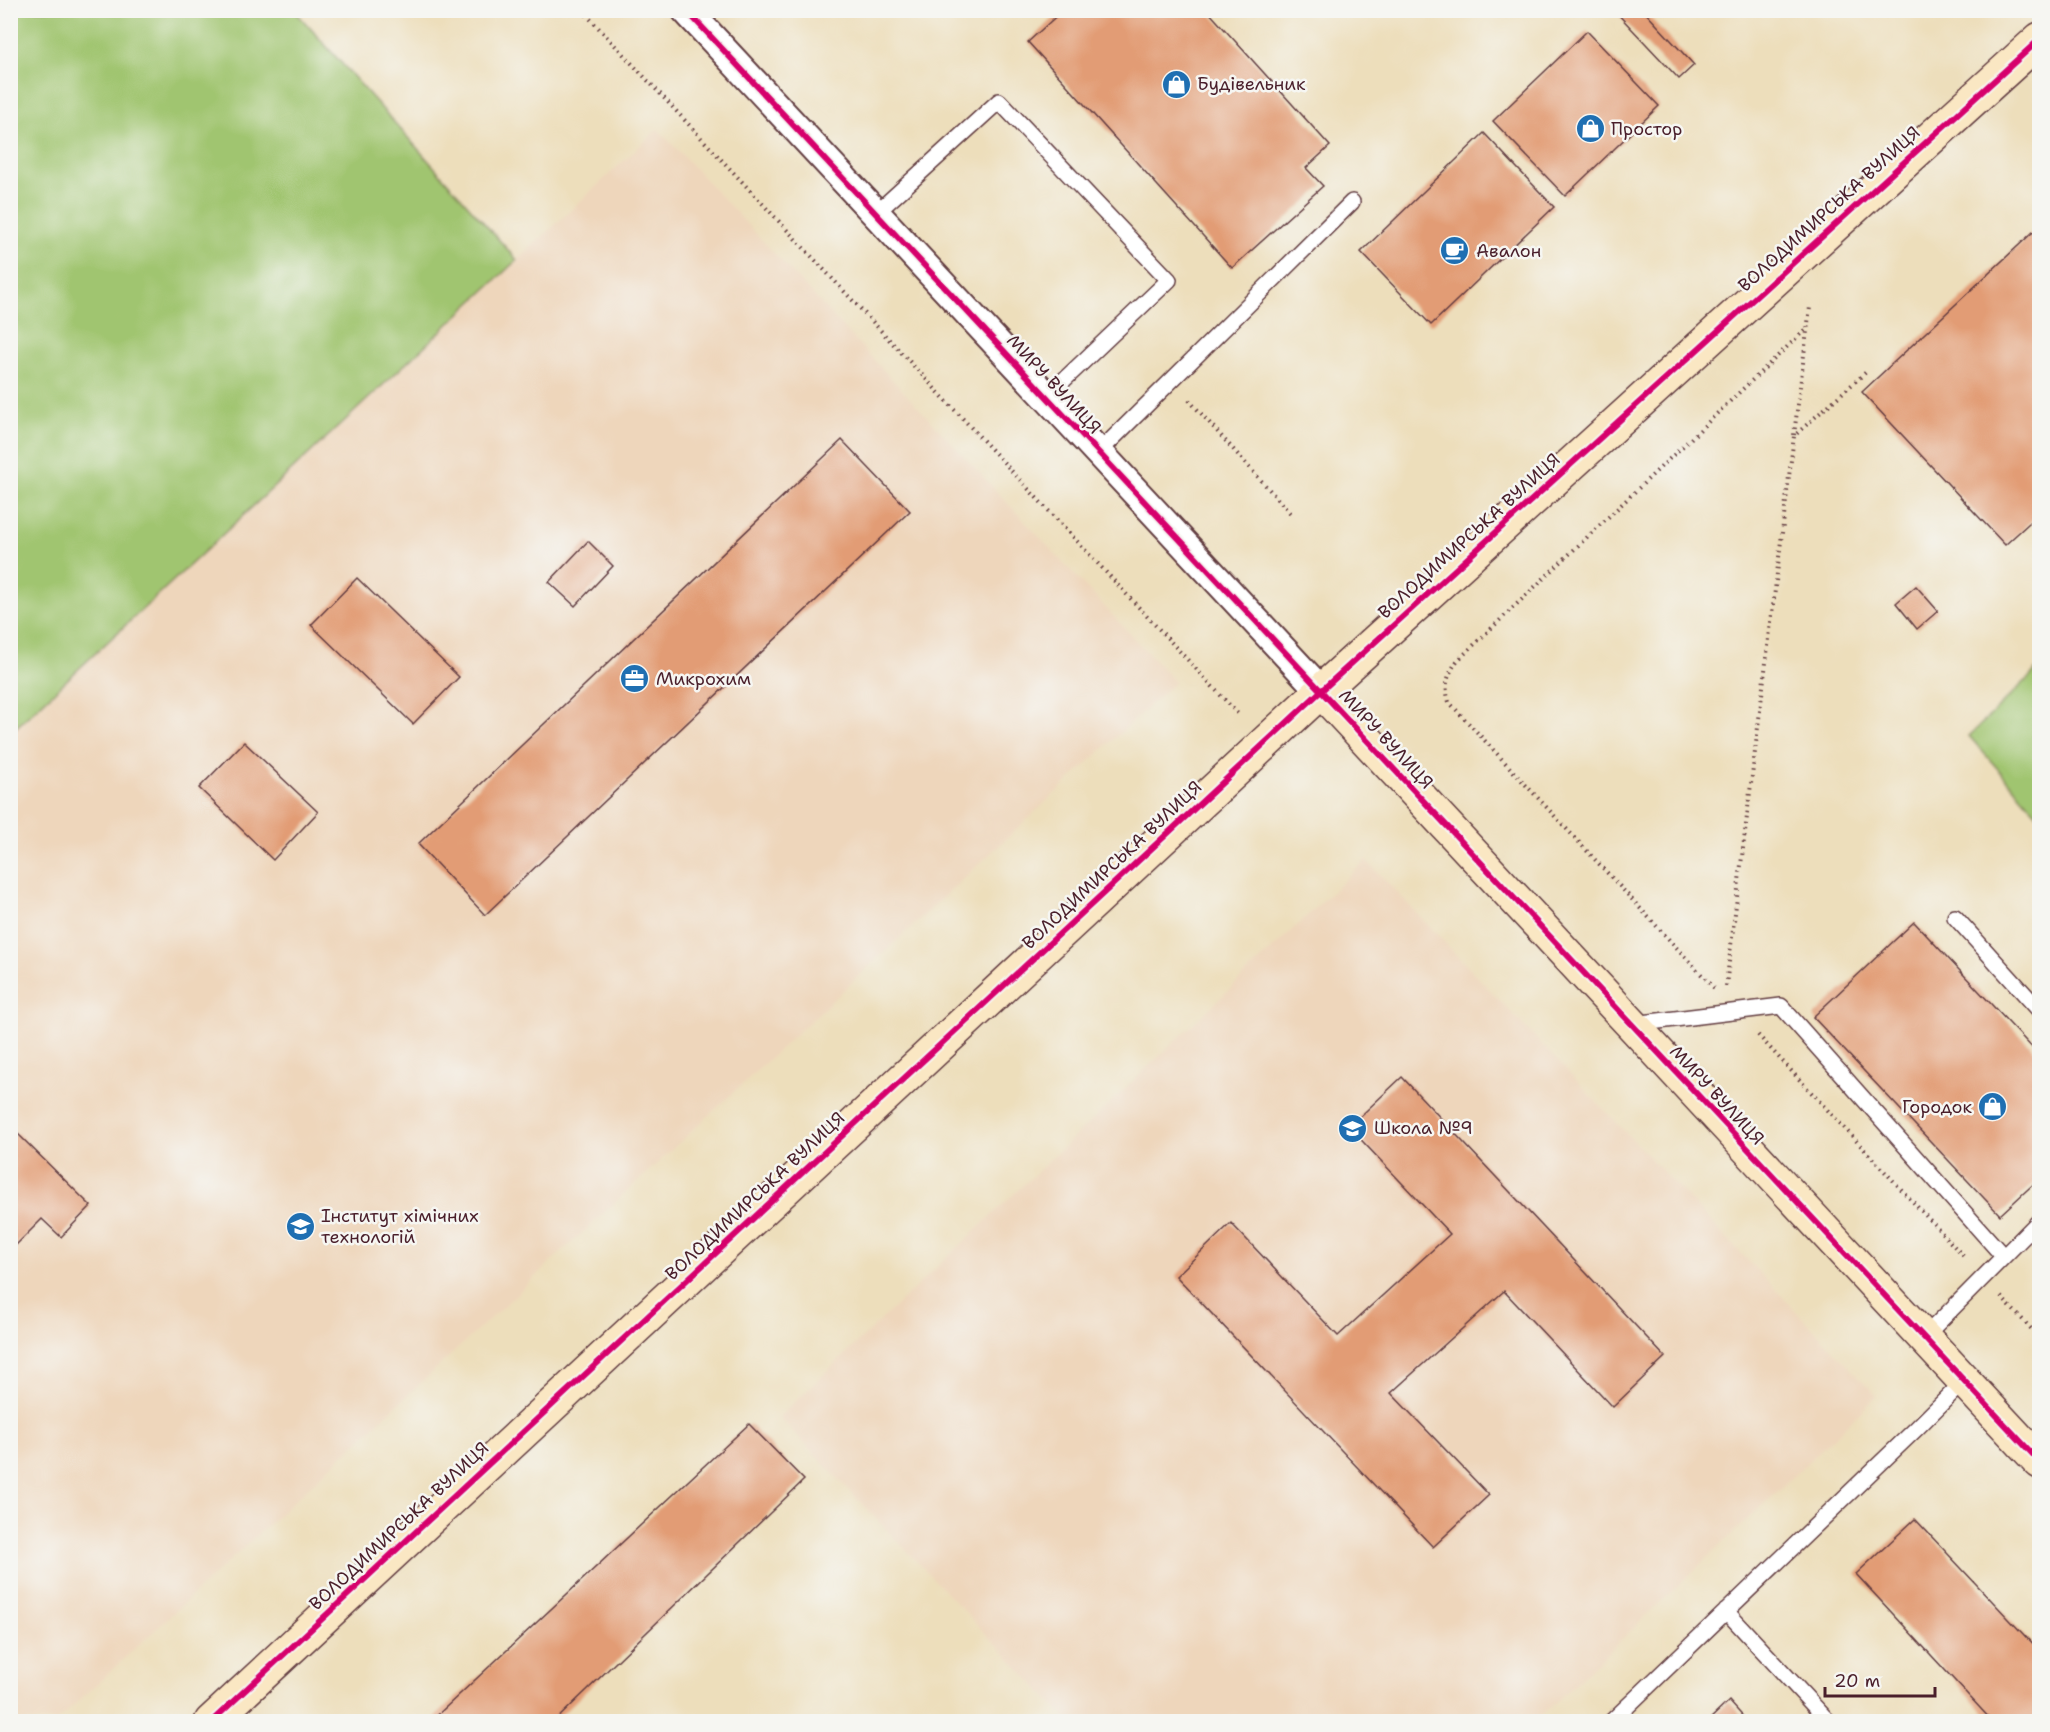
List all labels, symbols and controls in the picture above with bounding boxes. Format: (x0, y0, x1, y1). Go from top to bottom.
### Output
shop icon: Будівельник (1160, 68, 1192, 100)
place label: Будівельник (1197, 72, 1306, 96)
shop icon: Простор (1574, 113, 1606, 145)
place label: Простор (1611, 117, 1682, 141)
street label: ВОЛОДИМИРСЬКА ВУЛИЦЯ (1733, 121, 1925, 297)
cafe icon: Авалон (1439, 235, 1471, 267)
place label: Авалон (1476, 239, 1541, 263)
street label: МИРУ ВУЛИЦЯ (1001, 329, 1107, 439)
street label: ВОЛОДИМИРСЬКА ВУЛИЦЯ (1373, 448, 1565, 624)
office icon: Микрохим (619, 663, 651, 695)
place label: Микрохим (656, 667, 751, 691)
street label: МИРУ ВУЛИЦЯ (1333, 684, 1439, 794)
street label: ВОЛОДИМИРСЬКА ВУЛИЦЯ (1017, 775, 1207, 955)
street label: МИРУ ВУЛИЦЯ (1664, 1040, 1770, 1150)
shop icon: Городок (1977, 1091, 2009, 1123)
place label: Городок (1902, 1095, 1972, 1119)
street label: ВОЛОДИМИРСЬКА ВУЛИЦЯ (660, 1106, 850, 1286)
school or university icon: Школа №9 (1337, 1112, 1369, 1144)
place label: Школа №9 (1374, 1116, 1473, 1140)
place label: Інститут хімічних технологій (321, 1204, 479, 1249)
school or university icon: Інститут хімічних технологій (284, 1210, 316, 1242)
street label: ВОЛОДИМИРСЬКА ВУЛИЦЯ (304, 1436, 494, 1616)
scale bar (1825, 1660, 1934, 1698)
text: 20 m (1834, 1669, 1880, 1693)

